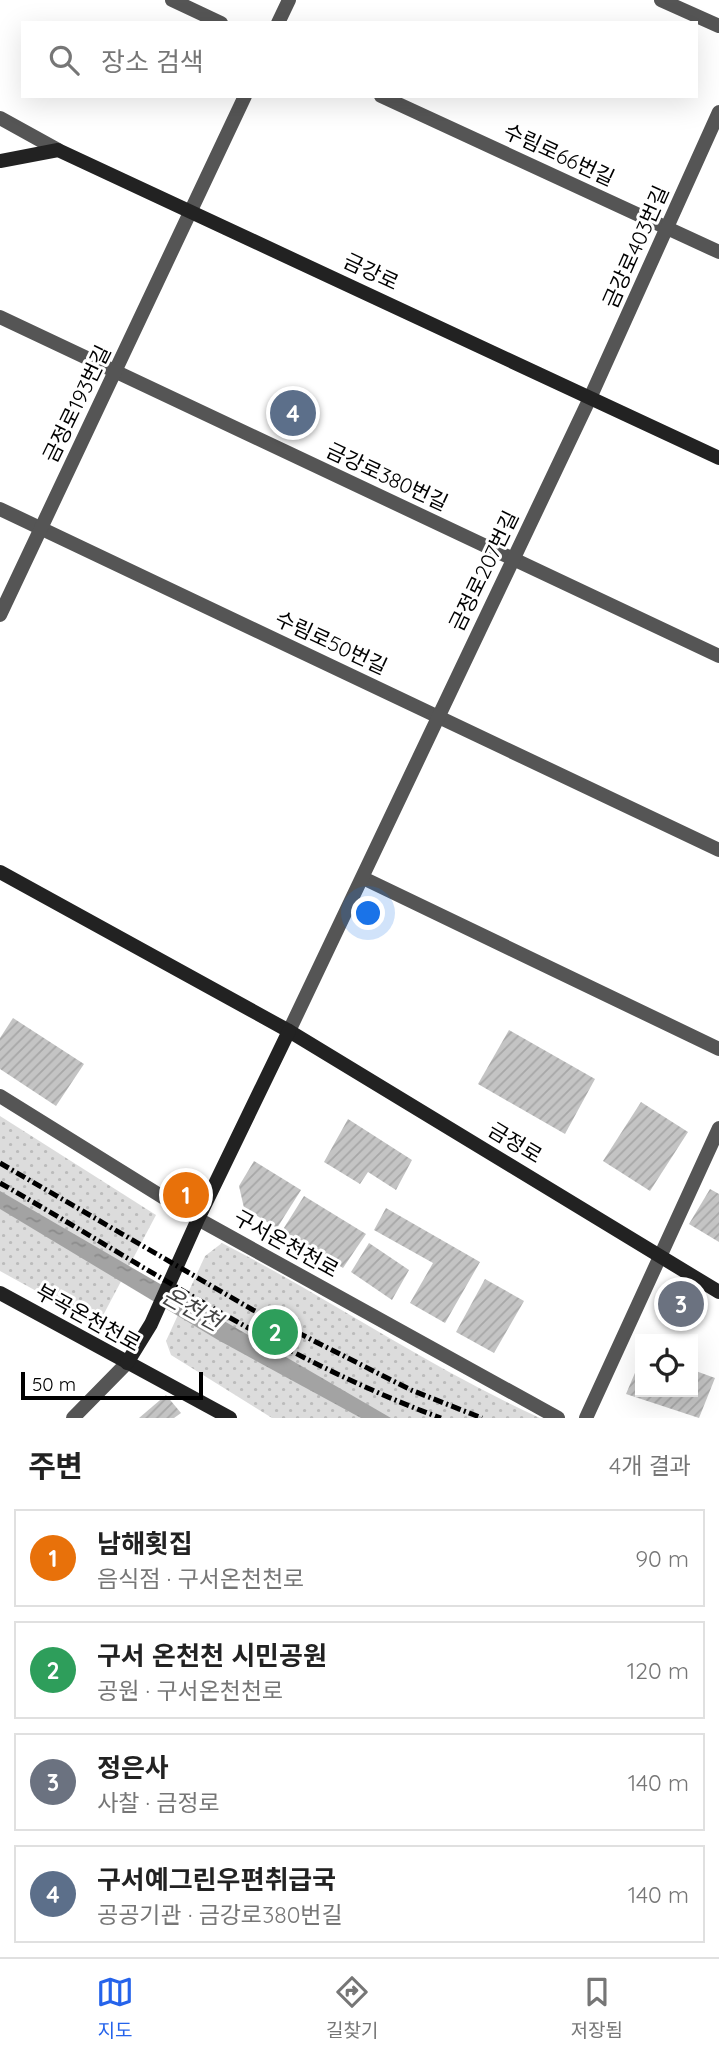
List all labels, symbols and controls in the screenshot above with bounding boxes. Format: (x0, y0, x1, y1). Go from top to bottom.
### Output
search box (21, 21, 698, 98)
icon: search (45, 41, 83, 79)
text: 장소 검색 (101, 45, 204, 78)
street label: 수림로66번길 (500, 117, 619, 191)
street label: 금강로403번길 (597, 181, 674, 312)
street label: 금강로 (340, 247, 403, 295)
street label: 금정로193번길 (37, 341, 116, 466)
pin: 4 (270, 387, 316, 439)
street label: 금강로380번길 (322, 437, 452, 516)
street label: 금정로207번길 (443, 506, 523, 635)
street label: 수림로50번길 (271, 605, 392, 679)
your location (351, 896, 385, 930)
street label: 금정로 (484, 1116, 547, 1168)
pin: 1 (163, 1169, 209, 1221)
street label: 구서온천천로 (229, 1204, 343, 1283)
street label: 부곡온천천로 (31, 1278, 145, 1357)
pin: 3 (658, 1278, 704, 1330)
water label: 온천천 (157, 1280, 230, 1338)
pin: 2 (252, 1306, 298, 1358)
map controls (635, 1334, 698, 1397)
button: locate (635, 1334, 698, 1397)
scale bar (21, 1369, 203, 1401)
text: 50 m (32, 1372, 76, 1396)
text: 주변 (28, 1447, 83, 1485)
text: 4개 결과 (609, 1451, 691, 1480)
text: 남해횟집 (97, 1527, 193, 1560)
text: 1 (49, 1544, 57, 1573)
text: 90 m (635, 1544, 689, 1573)
text: 음식점 · 구서온천천로 (97, 1564, 304, 1593)
text: 구서 온천천 시민공원 (97, 1639, 327, 1672)
text: 2 (46, 1656, 60, 1685)
text: 120 m (627, 1656, 689, 1685)
text: 공원 · 구서온천천로 (97, 1676, 283, 1705)
text: 정은사 (97, 1751, 169, 1784)
text: 3 (47, 1768, 59, 1797)
text: 140 m (628, 1768, 689, 1797)
text: 사찰 · 금정로 (97, 1788, 220, 1817)
text: 구서예그린우편취급국 (97, 1863, 336, 1896)
text: 4 (46, 1880, 60, 1909)
text: 140 m (628, 1880, 689, 1909)
text: 공공기관 · 금강로380번길 (97, 1900, 343, 1929)
tab: 지도 (96, 1973, 134, 2042)
tab: 길찾기 (326, 1973, 379, 2042)
tab: 저장됨 (571, 1973, 623, 2042)

